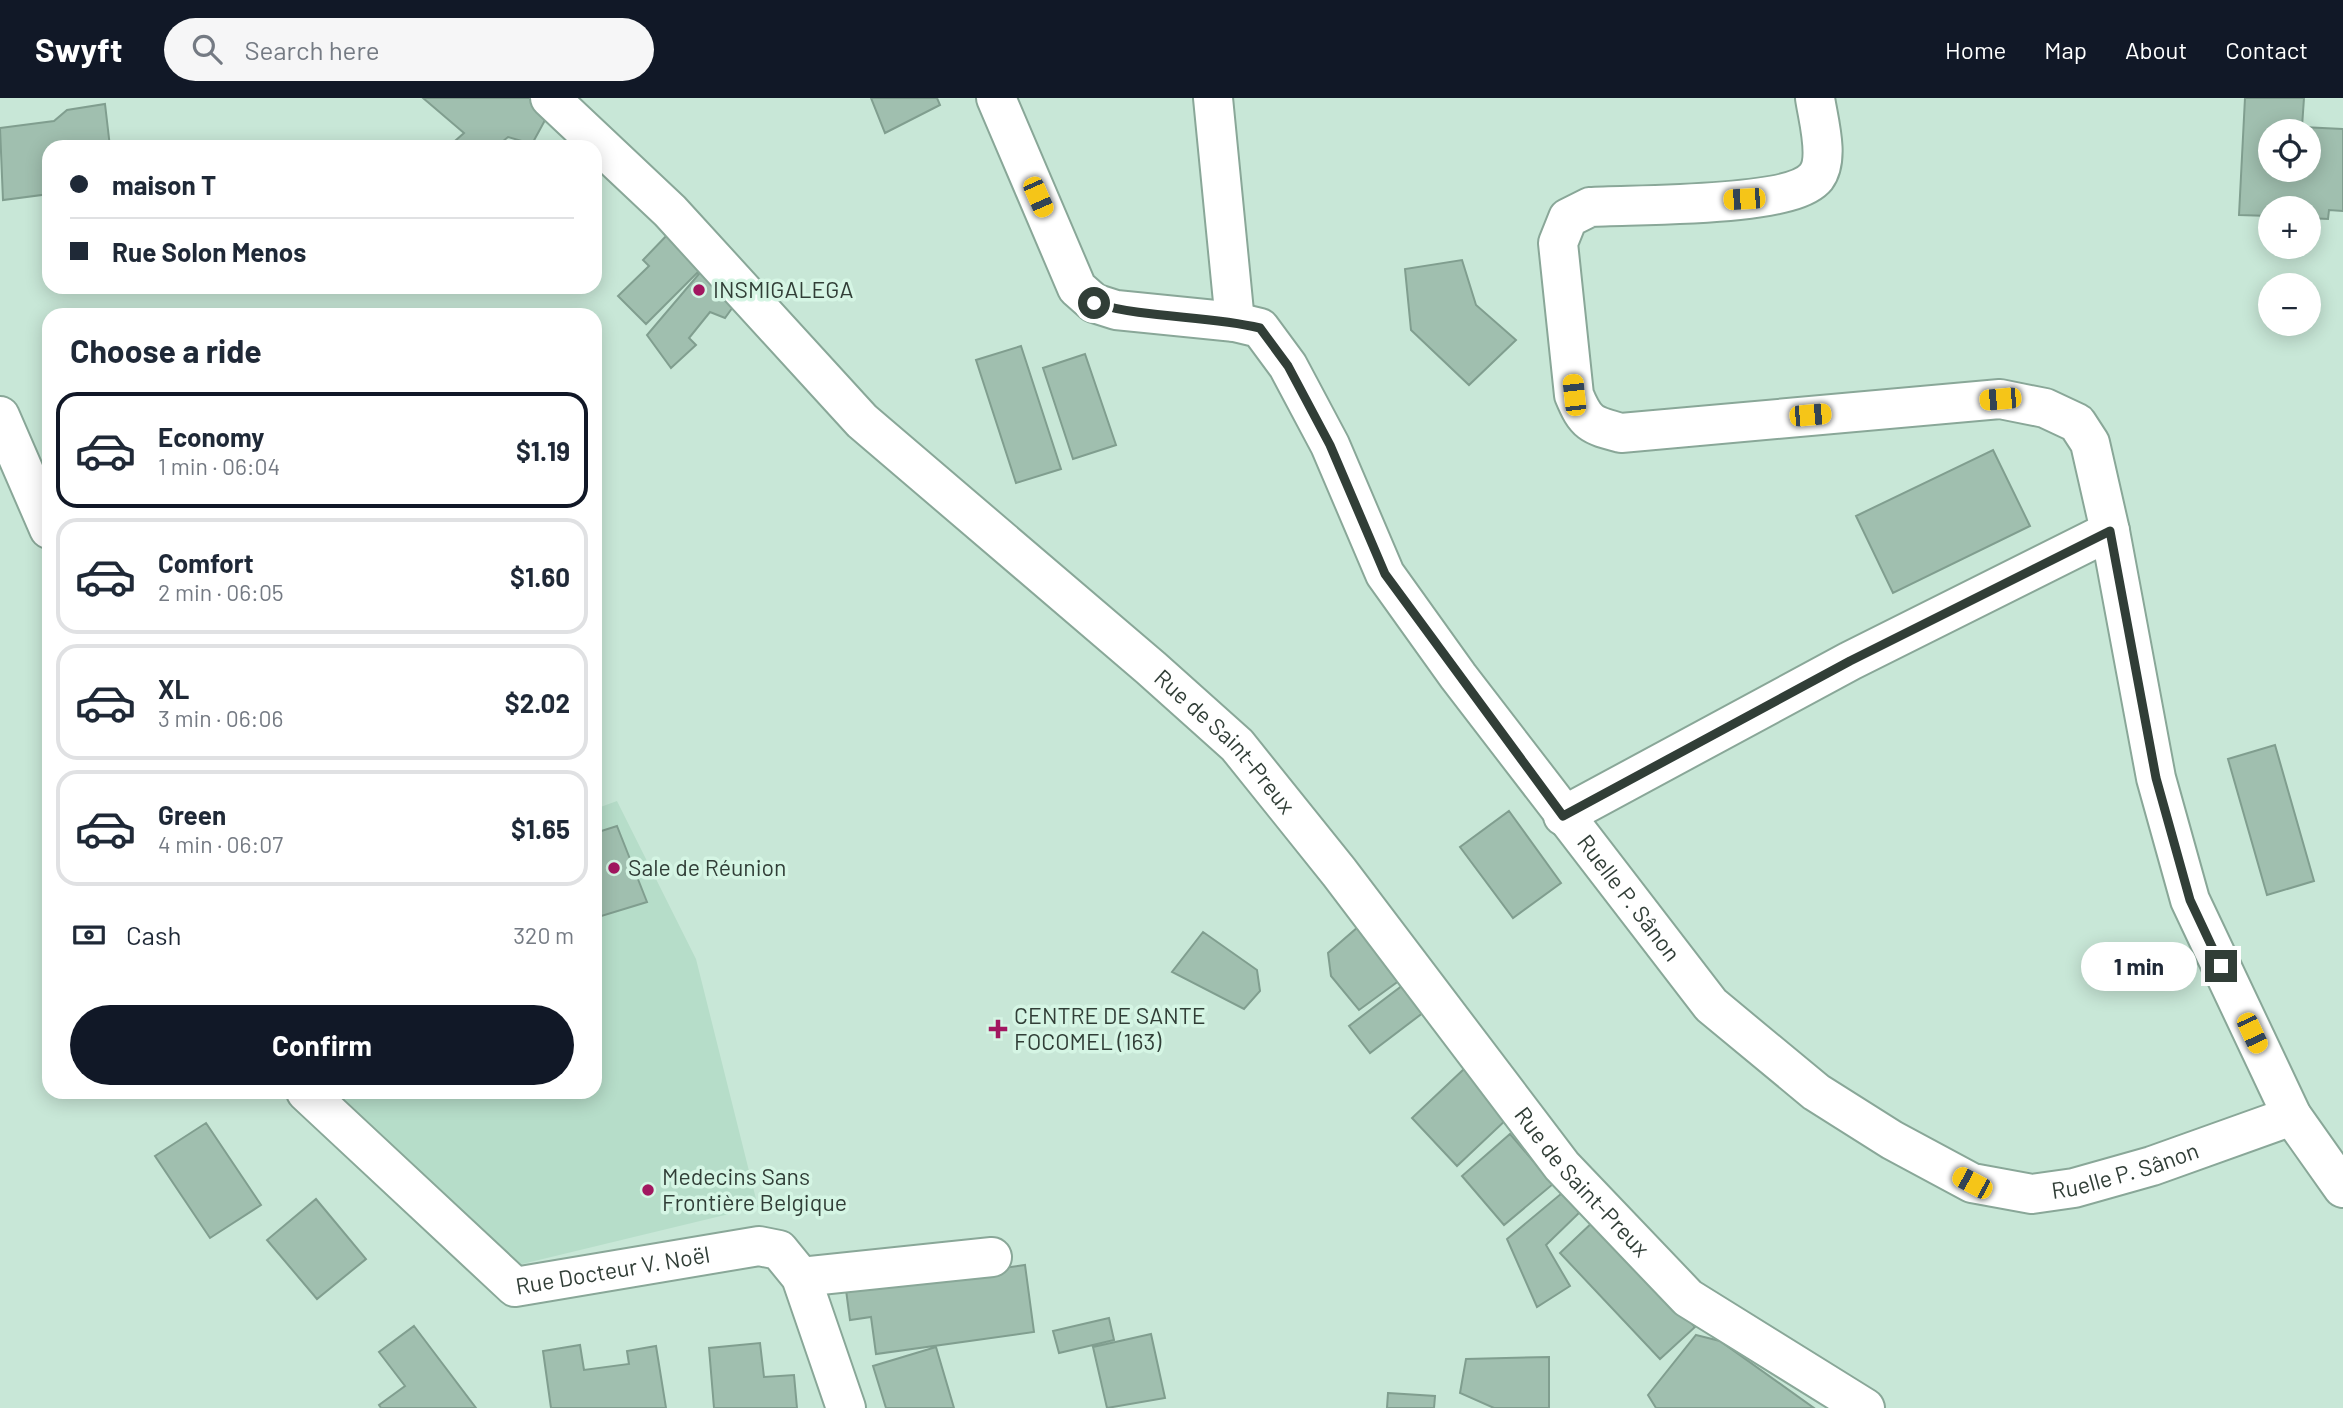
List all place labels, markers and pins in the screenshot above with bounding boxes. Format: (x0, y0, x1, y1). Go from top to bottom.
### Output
place label: INSMIGALEGA (713, 275, 853, 303)
marker: INSMIGALEGA (691, 282, 707, 298)
place label: Sale de Réunion (628, 853, 787, 881)
marker: Sale de Réunion (606, 860, 622, 876)
place label: CENTRE DE SANTE FOCOMEL (163) (1014, 1001, 1206, 1055)
marker: CENTRE DE SANTE FOCOMEL (163) (988, 1019, 1008, 1039)
place label: Medecins Sans Frontière Belgique (662, 1162, 847, 1216)
marker: Medecins Sans Frontière Belgique (640, 1182, 656, 1198)

